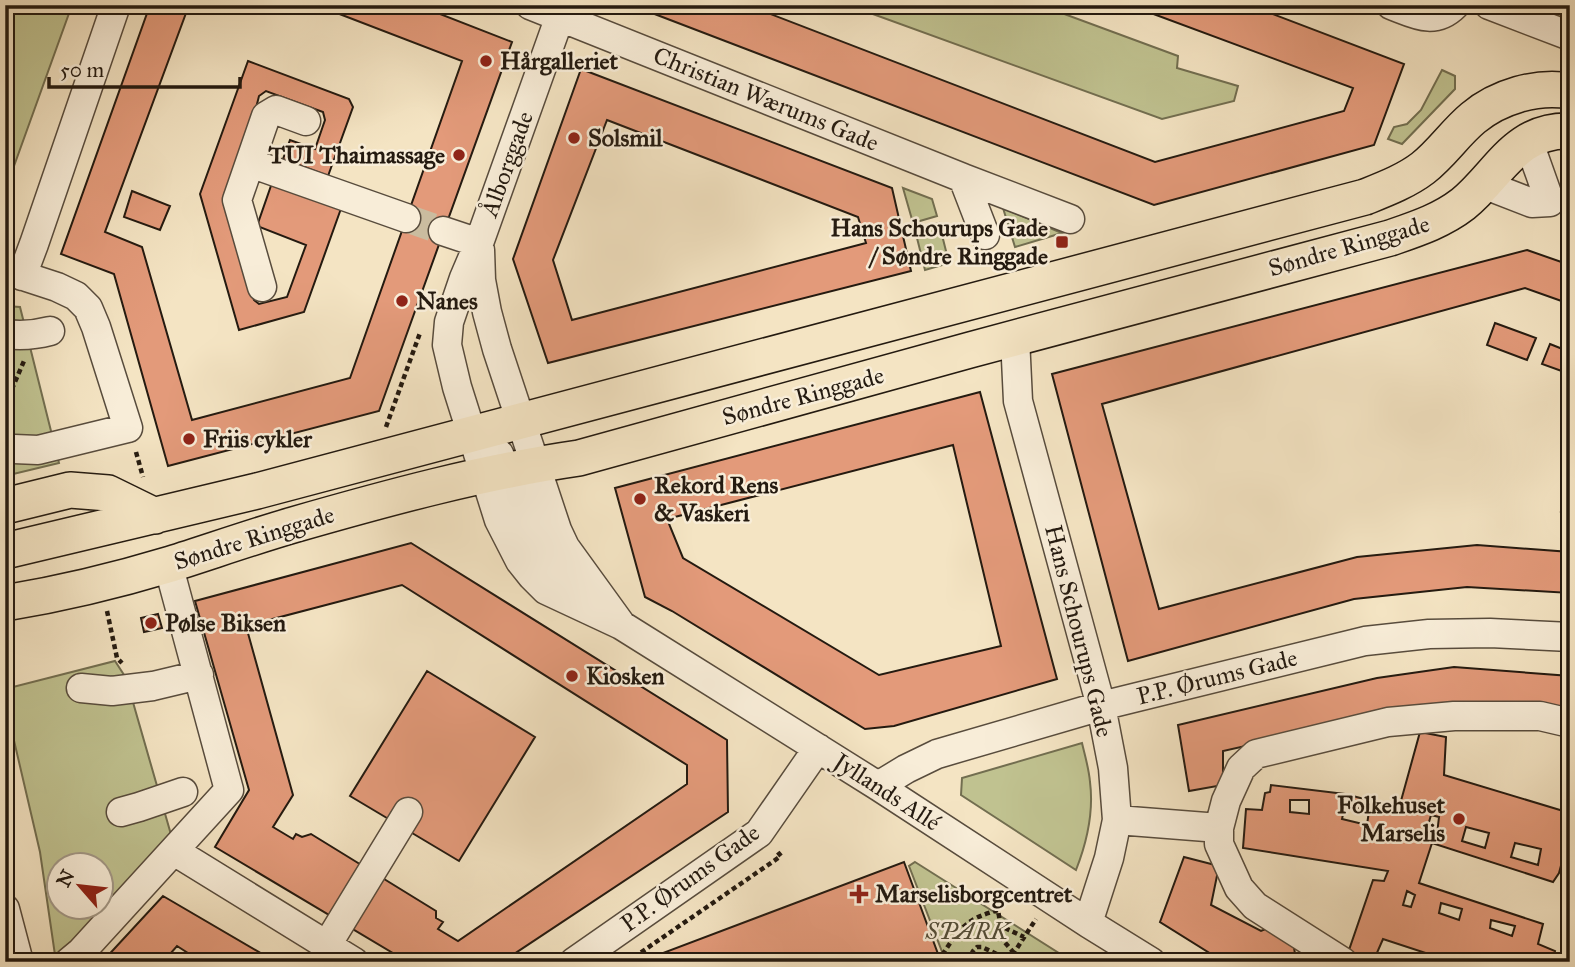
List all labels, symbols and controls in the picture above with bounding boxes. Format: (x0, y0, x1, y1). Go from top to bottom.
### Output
street label: Christian Wærums Gade (649, 40, 883, 158)
scale bar (49, 46, 240, 90)
place label: Hårgalleriet (500, 46, 619, 76)
marker: Hårgalleriet (478, 53, 494, 69)
text: 50 m (60, 57, 105, 83)
street label: Ålborggade (474, 107, 540, 222)
place label: Solsmil (588, 123, 663, 153)
marker: Solsmil (566, 130, 582, 146)
place label: TUI Thaimassage (267, 140, 445, 170)
marker: TUI Thaimassage (451, 147, 467, 163)
street label: Søndre Ringgade (1265, 209, 1433, 283)
place label: Hans Schourups Gade / Søndre Ringgade (830, 213, 1048, 271)
marker: Hans Schourups Gade / Søndre Ringgade (1054, 234, 1070, 250)
place label: Nanes (416, 286, 478, 316)
marker: Nanes (394, 293, 410, 309)
street label: Søndre Ringgade (719, 360, 887, 432)
place label: Friis cykler (203, 424, 313, 454)
marker: Friis cykler (181, 431, 197, 447)
place label: Rekord Rens & Vaskeri (654, 470, 779, 528)
marker: Rekord Rens & Vaskeri (632, 491, 648, 507)
street label: Søndre Ringgade (170, 499, 338, 577)
street label: Hans Schourups Gade (1038, 522, 1120, 740)
place label: Pølse Biksen (165, 608, 286, 638)
marker: Pølse Biksen (143, 615, 159, 631)
street label: P.P. Ørums Gade (1134, 643, 1300, 711)
place label: Kiosken (586, 661, 664, 691)
marker: Kiosken (564, 668, 580, 684)
street label: Jyllands Allé (825, 745, 946, 838)
place label: Folkehuset Marselis (1337, 790, 1446, 848)
marker: Folkehuset Marselis (1451, 811, 1467, 827)
street label: P.P. Ørums Gade (615, 818, 765, 938)
north arrow (46, 852, 116, 922)
text: N (51, 866, 79, 891)
place label: Marselisborgcentret (875, 879, 1073, 909)
marker: Marselisborgcentret (849, 884, 869, 904)
park label: SPARK (925, 916, 1013, 946)

